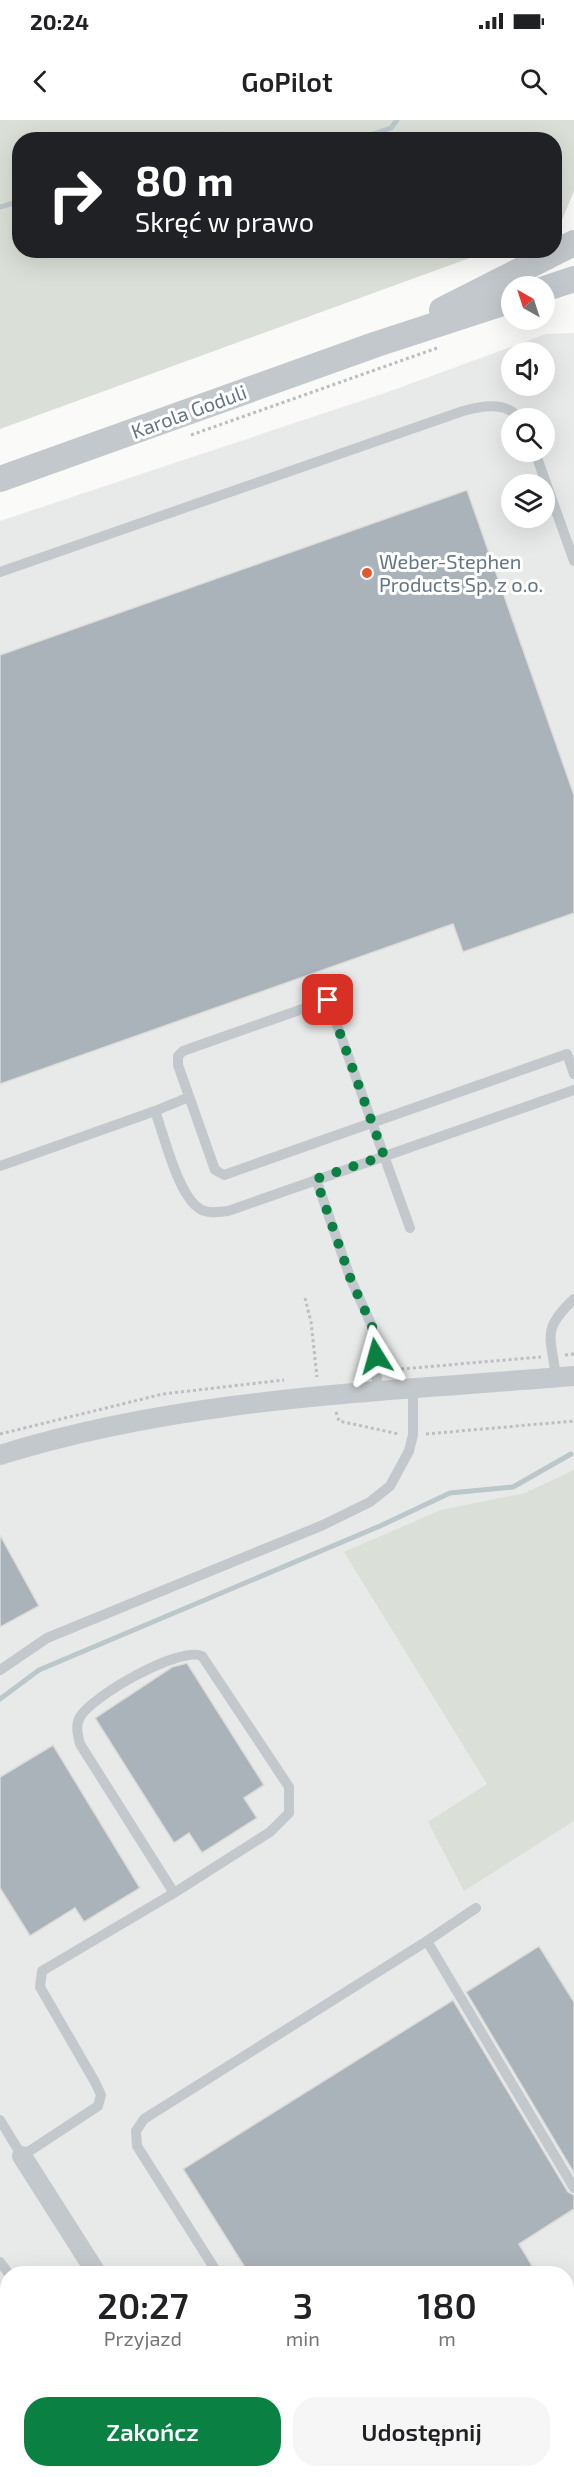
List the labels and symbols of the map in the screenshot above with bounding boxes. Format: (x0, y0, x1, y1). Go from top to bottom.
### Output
north arrow (501, 276, 555, 330)
street label: Karola Goduli (128, 379, 250, 443)
place label: Weber-Stephen Products Sp. z o.o. (379, 549, 543, 596)
marker: Weber-Stephen Products Sp. z o.o. (360, 566, 374, 580)
pin (302, 974, 353, 1025)
position arrow (344, 1324, 408, 1388)

